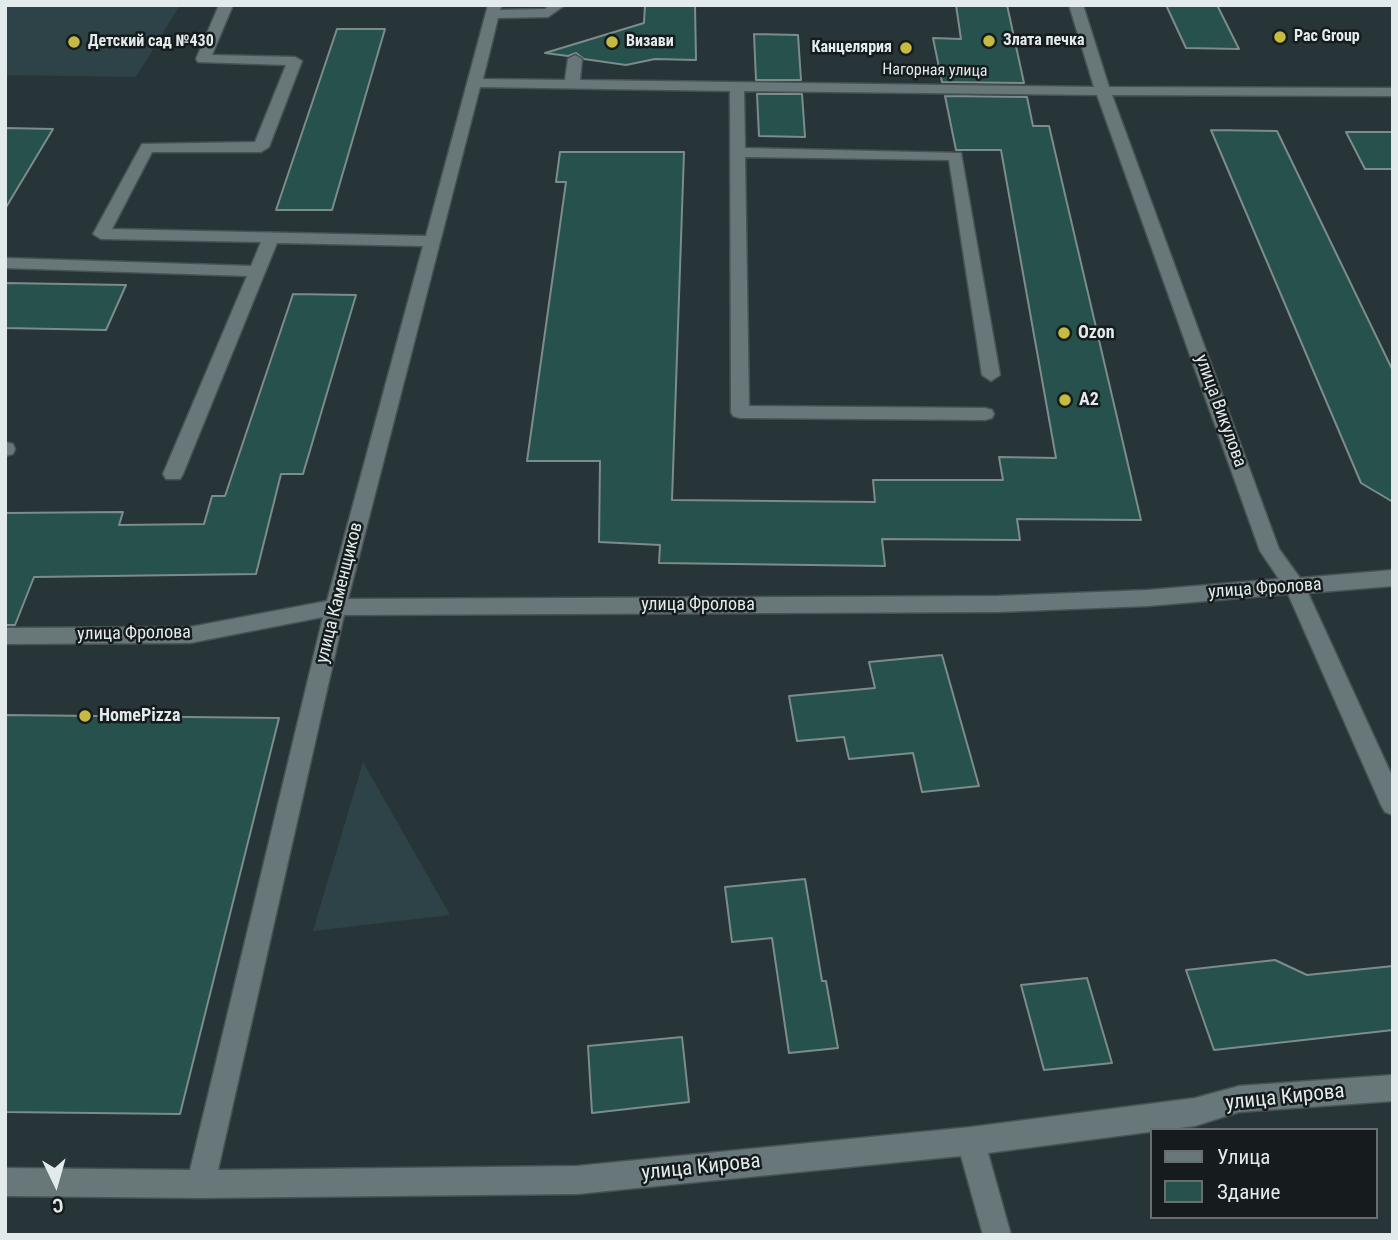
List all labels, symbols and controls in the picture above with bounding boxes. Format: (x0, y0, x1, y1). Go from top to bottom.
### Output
place label: Pac Group (1294, 27, 1360, 47)
marker: Pac Group (1272, 29, 1288, 45)
place label: Злата печка (1003, 31, 1085, 51)
place label: Детский сад №430 (88, 32, 214, 52)
place label: Визави (626, 32, 674, 52)
marker: Злата печка (981, 33, 997, 49)
marker: Детский сад №430 (66, 34, 82, 50)
marker: Визави (604, 34, 620, 50)
place label: Канцелярия (811, 38, 892, 58)
marker: Канцелярия (898, 40, 914, 56)
street label: Нагорная улица (882, 60, 988, 82)
place label: Ozon (1078, 322, 1115, 344)
marker: Ozon (1056, 325, 1072, 341)
street label: улица Викулова (1190, 352, 1250, 470)
place label: А2 (1079, 389, 1099, 411)
marker: А2 (1057, 392, 1073, 408)
street label: улица Каменщиков (312, 520, 368, 666)
street label: улица Фролова (1208, 574, 1322, 604)
street label: улица Фролова (641, 594, 755, 616)
street label: улица Фролова (77, 622, 191, 646)
place label: HomePizza (99, 705, 180, 727)
marker: HomePizza (77, 708, 93, 724)
street label: улица Кирова (1224, 1079, 1346, 1117)
legend (1150, 1128, 1377, 1219)
text: Улица (1217, 1145, 1270, 1169)
north arrow (21, 1149, 91, 1219)
street label: улица Кирова (640, 1149, 762, 1187)
text: Здание (1217, 1180, 1280, 1204)
text: С (51, 1193, 64, 1217)

